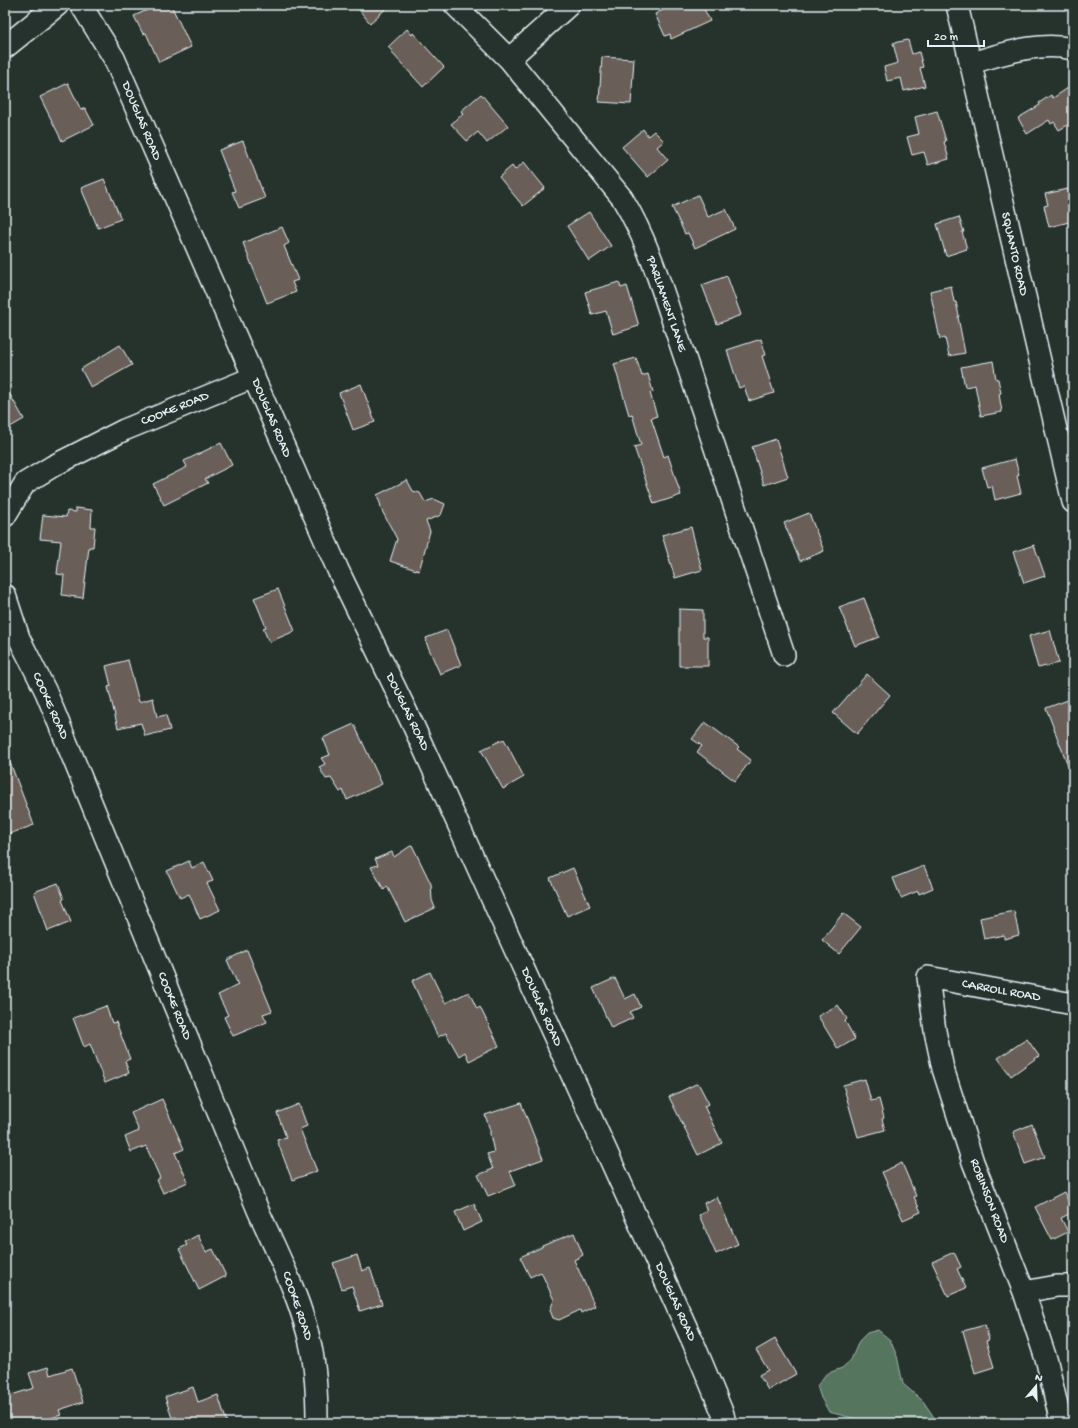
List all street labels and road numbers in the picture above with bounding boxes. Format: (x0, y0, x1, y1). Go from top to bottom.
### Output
street label: DOUGLAS ROAD (117, 78, 165, 163)
street label: SQUANTO ROAD (997, 211, 1031, 298)
street label: PARLIAMENT LANE (642, 253, 690, 355)
street label: DOUGLAS ROAD (247, 375, 295, 460)
street label: COOKE ROAD (139, 388, 212, 429)
street label: COOKE ROAD (29, 670, 72, 742)
street label: DOUGLAS ROAD (381, 670, 432, 754)
street label: DOUGLAS ROAD (517, 965, 565, 1049)
street label: COOKE ROAD (154, 970, 195, 1043)
street label: CARROLL ROAD (961, 977, 1042, 1005)
street label: ROBINSON ROAD (966, 1157, 1012, 1246)
street label: DOUGLAS ROAD (651, 1260, 699, 1344)
street label: COOKE ROAD (278, 1270, 316, 1343)

